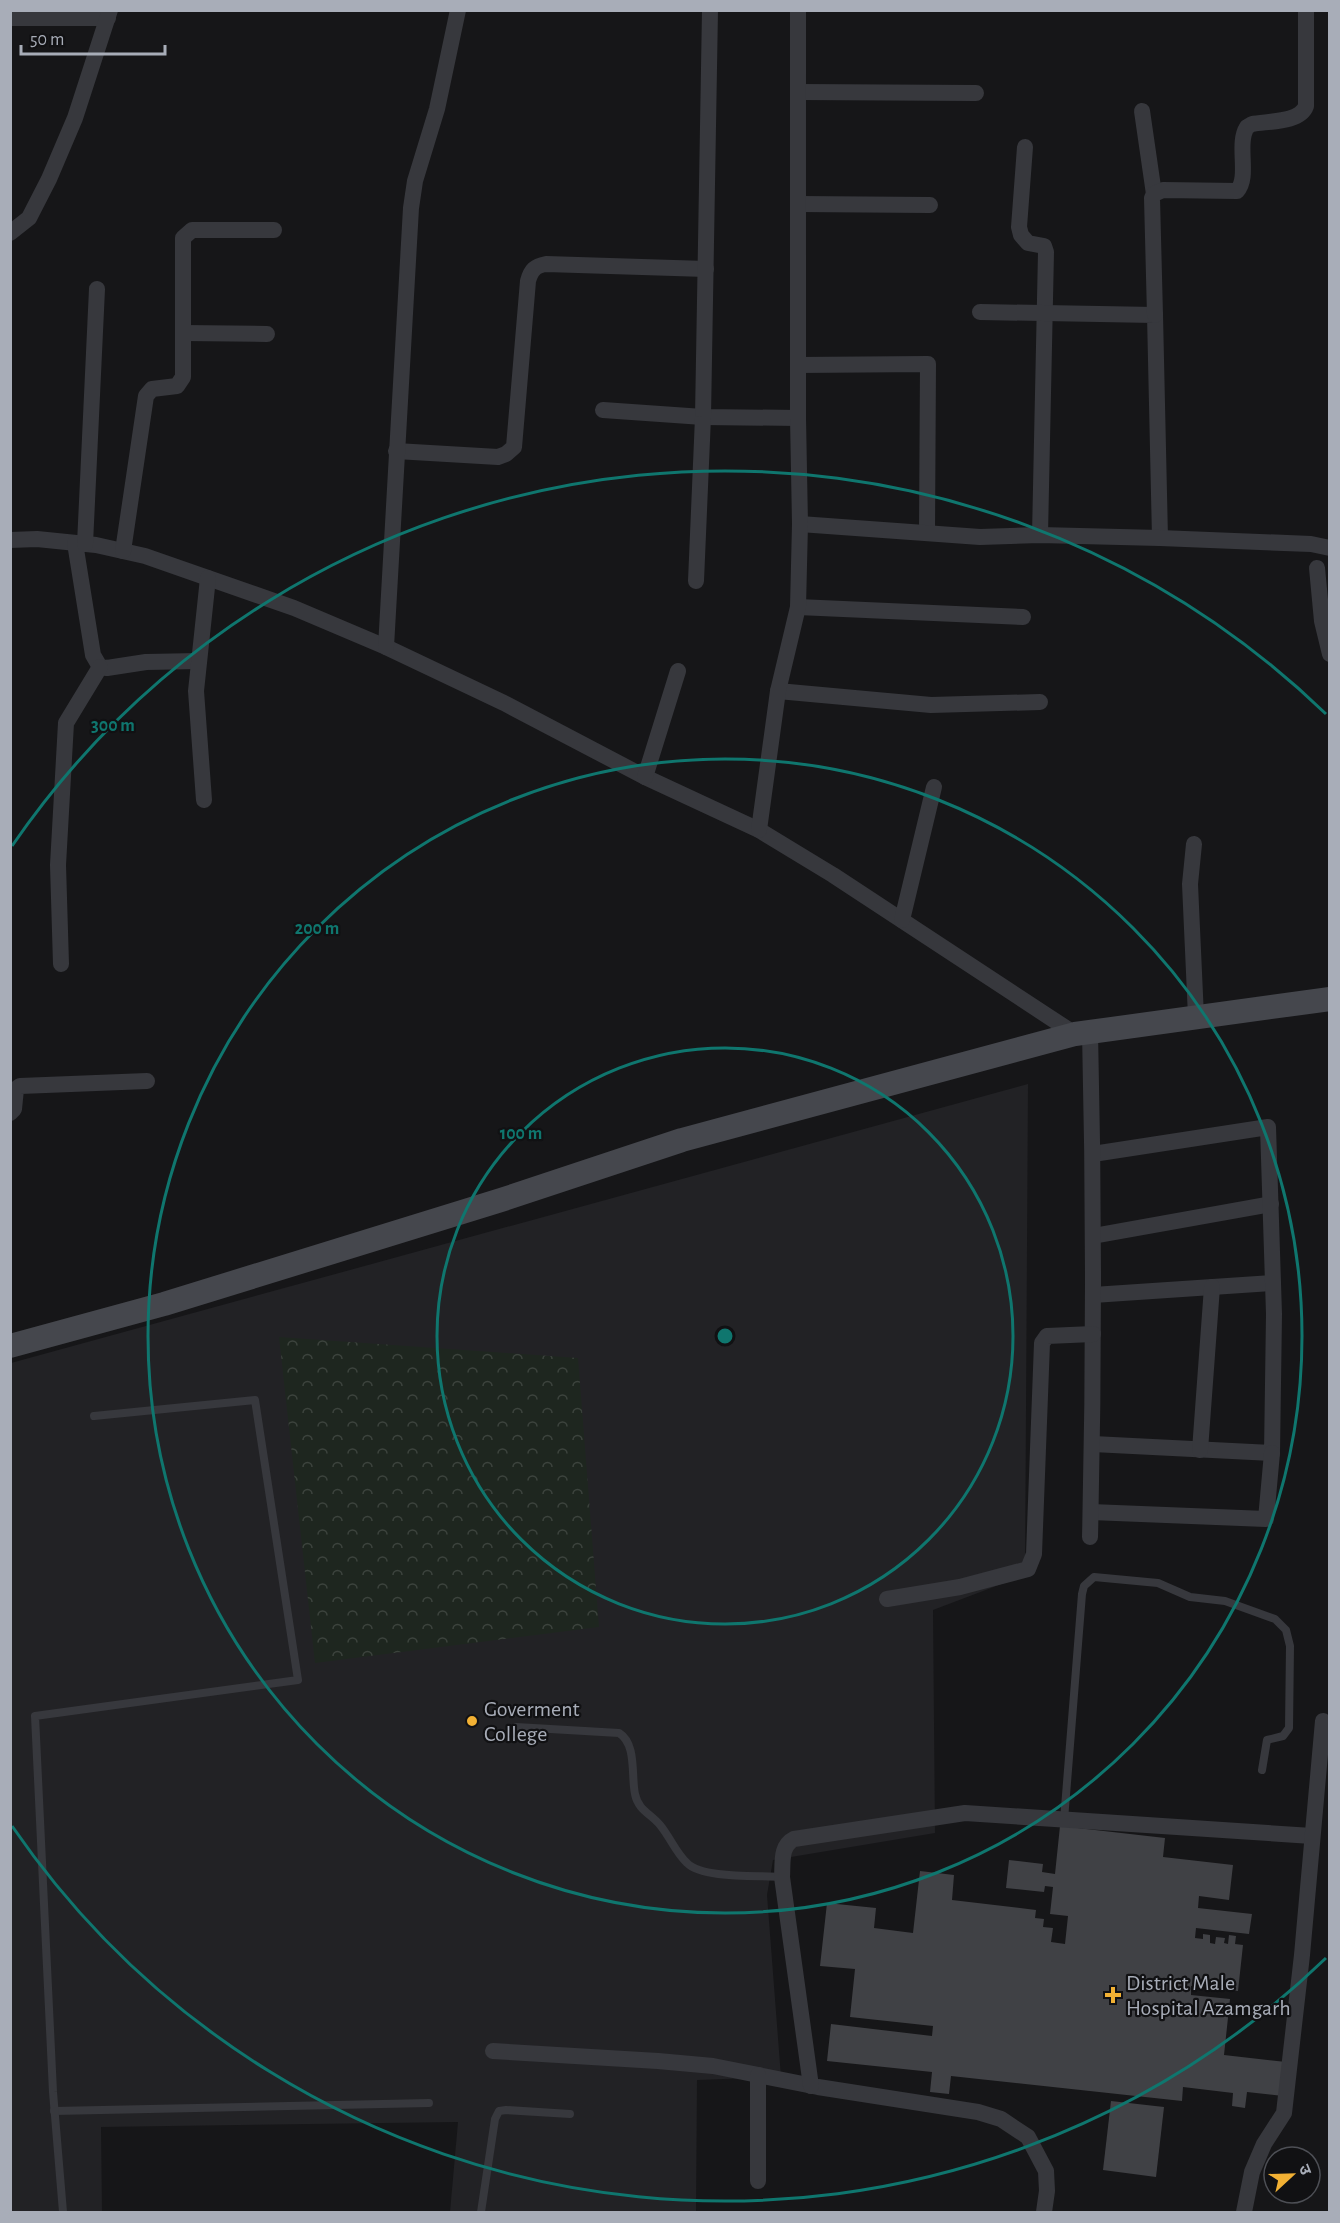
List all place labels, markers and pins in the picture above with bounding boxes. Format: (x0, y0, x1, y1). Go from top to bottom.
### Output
centre of rings (715, 1326, 735, 1346)
place label: Goverment College (484, 1698, 580, 1745)
marker: Goverment College (465, 1714, 479, 1728)
place label: District Male Hospital Azamgarh (1126, 1972, 1291, 2019)
marker: District Male Hospital Azamgarh (1104, 1986, 1122, 2004)

